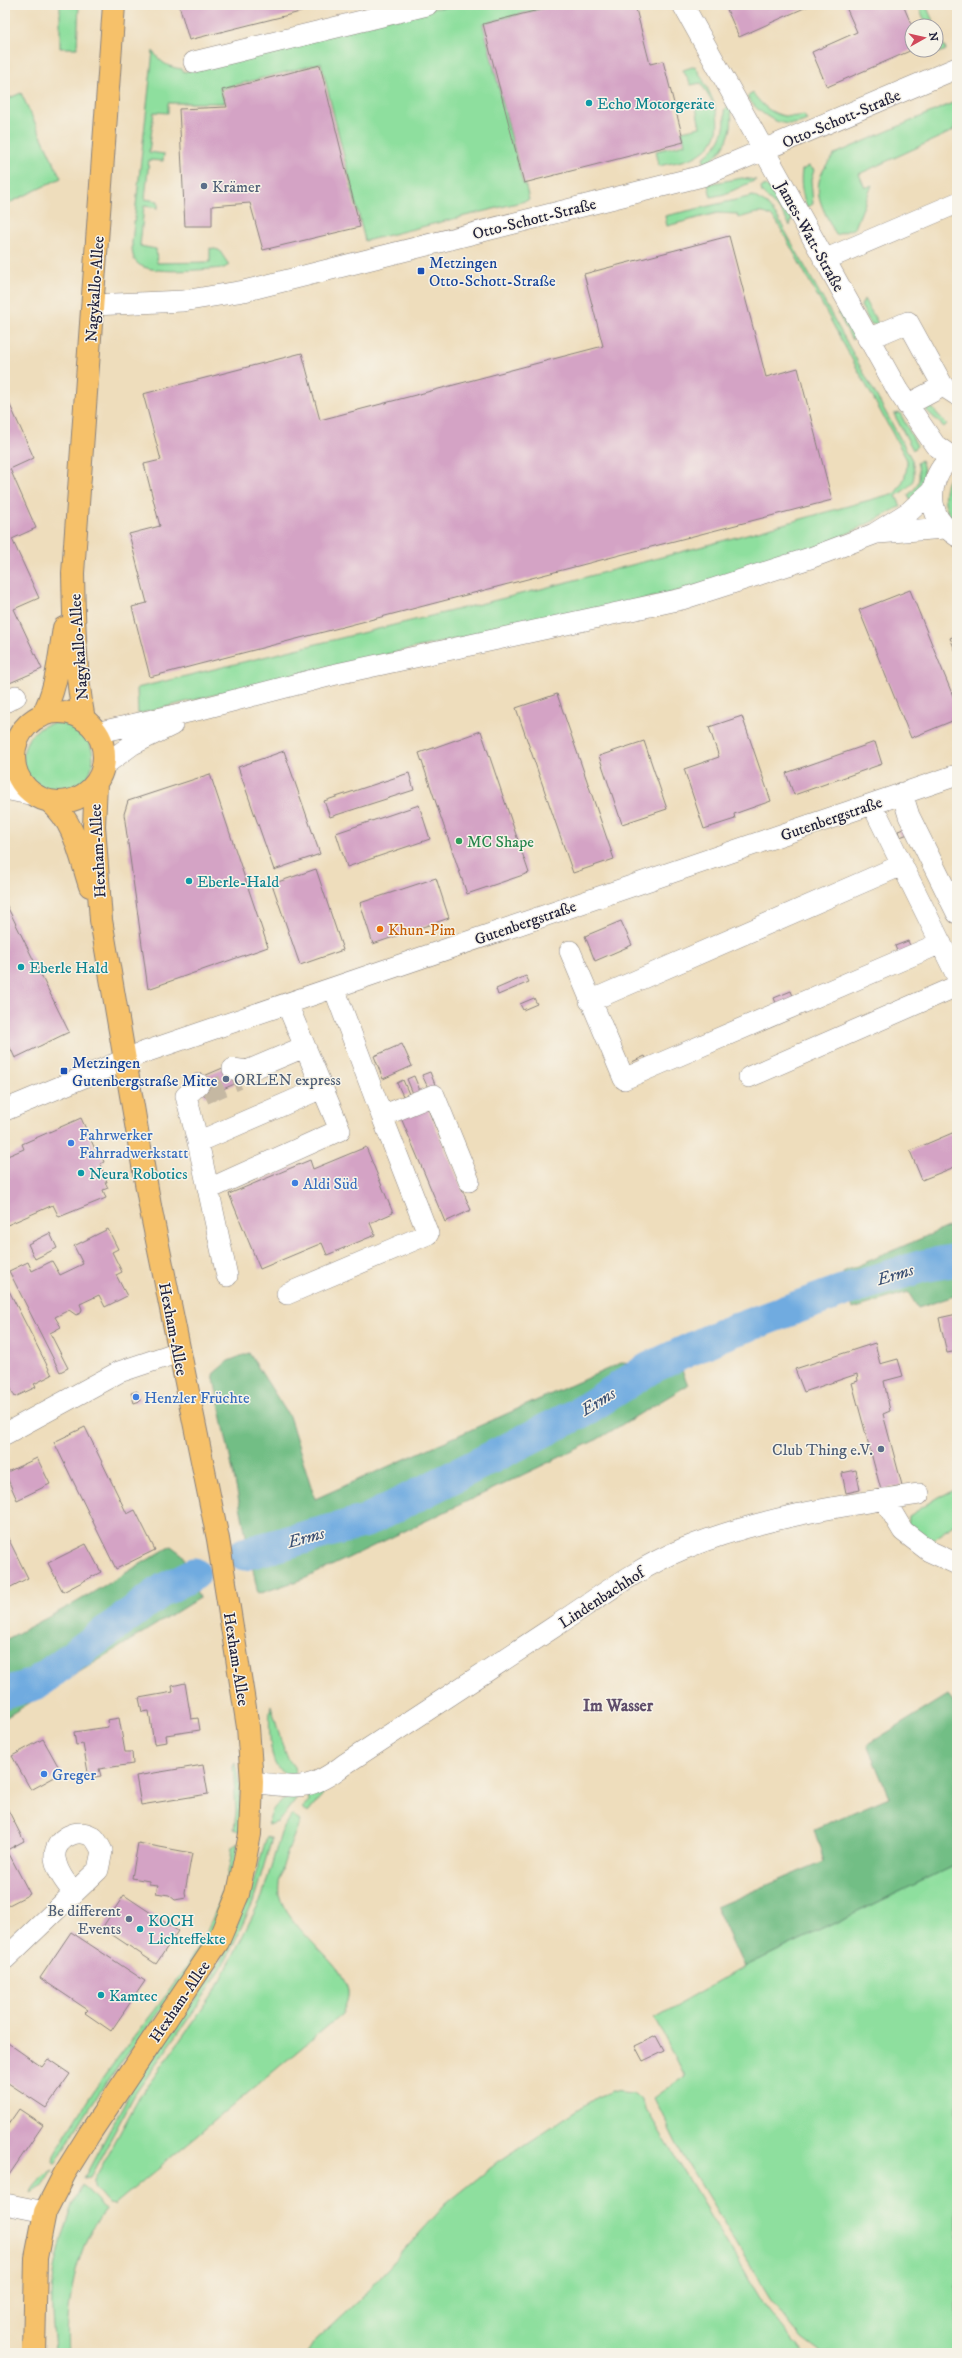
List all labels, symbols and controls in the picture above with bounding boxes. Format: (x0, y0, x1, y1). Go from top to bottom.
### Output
north arrow (904, 18, 944, 58)
text: N (925, 31, 940, 42)
street label: Otto-Schott-Straße (779, 85, 904, 153)
place label: Echo Motorgeräte (597, 94, 715, 114)
marker: Echo Motorgeräte (584, 98, 594, 108)
street label: James-Watt-Straße (771, 176, 849, 295)
place label: Krämer (212, 177, 261, 197)
marker: Krämer (199, 181, 209, 191)
street label: Otto-Schott-Straße (470, 194, 598, 244)
street label: Nagykallo-Allee (81, 235, 109, 343)
place label: Metzingen Otto-Schott-Straße (429, 253, 556, 291)
marker: Metzingen Otto-Schott-Straße (416, 266, 426, 276)
street label: Nagykallo-Allee (65, 593, 93, 701)
street label: Gutenbergstraße (778, 792, 885, 846)
street label: Hexham-Allee (86, 803, 110, 899)
place label: MC Shape (467, 832, 534, 852)
marker: MC Shape (454, 836, 464, 846)
place label: Eberle-Hald (197, 872, 279, 892)
marker: Eberle-Hald (184, 876, 194, 886)
street label: Gutenbergstraße (472, 896, 579, 950)
place label: Khun-Pim (388, 920, 456, 940)
marker: Khun-Pim (375, 924, 385, 934)
place label: Eberle Hald (29, 958, 108, 978)
marker: Eberle Hald (16, 962, 26, 972)
place label: Metzingen Gutenbergstraße Mitte (72, 1053, 218, 1091)
marker: Metzingen Gutenbergstraße Mitte (59, 1066, 69, 1076)
place label: ORLEN express (234, 1070, 341, 1090)
marker: ORLEN express (221, 1074, 231, 1084)
place label: Fahrwerker Fahrradwerkstatt (79, 1125, 188, 1163)
marker: Fahrwerker Fahrradwerkstatt (66, 1138, 76, 1148)
place label: Neura Robotics (89, 1164, 187, 1184)
marker: Neura Robotics (76, 1168, 86, 1178)
place label: Aldi Süd (303, 1174, 358, 1194)
marker: Aldi Süd (290, 1178, 300, 1188)
water label: Erms (873, 1259, 917, 1291)
street label: Hexham-Allee (154, 1281, 192, 1378)
water label: Erms (576, 1382, 621, 1422)
place label: Henzler Früchte (144, 1388, 250, 1408)
marker: Henzler Früchte (131, 1392, 141, 1402)
place label: Club Thing e.V. (772, 1440, 873, 1460)
marker: Club Thing e.V. (876, 1444, 886, 1454)
water label: Erms (284, 1522, 328, 1554)
street label: Lindenbachhof (555, 1561, 650, 1633)
street label: Hexham-Allee (219, 1611, 253, 1708)
district label: Im Wasser (583, 1695, 654, 1717)
place label: Greger (52, 1765, 96, 1785)
marker: Greger (39, 1769, 49, 1779)
place label: Be different Events (47, 1901, 121, 1939)
place label: KOCH Lichteffekte (148, 1911, 226, 1949)
marker: Be different Events (124, 1914, 134, 1924)
marker: KOCH Lichteffekte (135, 1924, 145, 1934)
street label: Hexham-Allee (145, 1957, 215, 2046)
place label: Kamtec (109, 1986, 158, 2006)
marker: Kamtec (96, 1990, 106, 2000)

